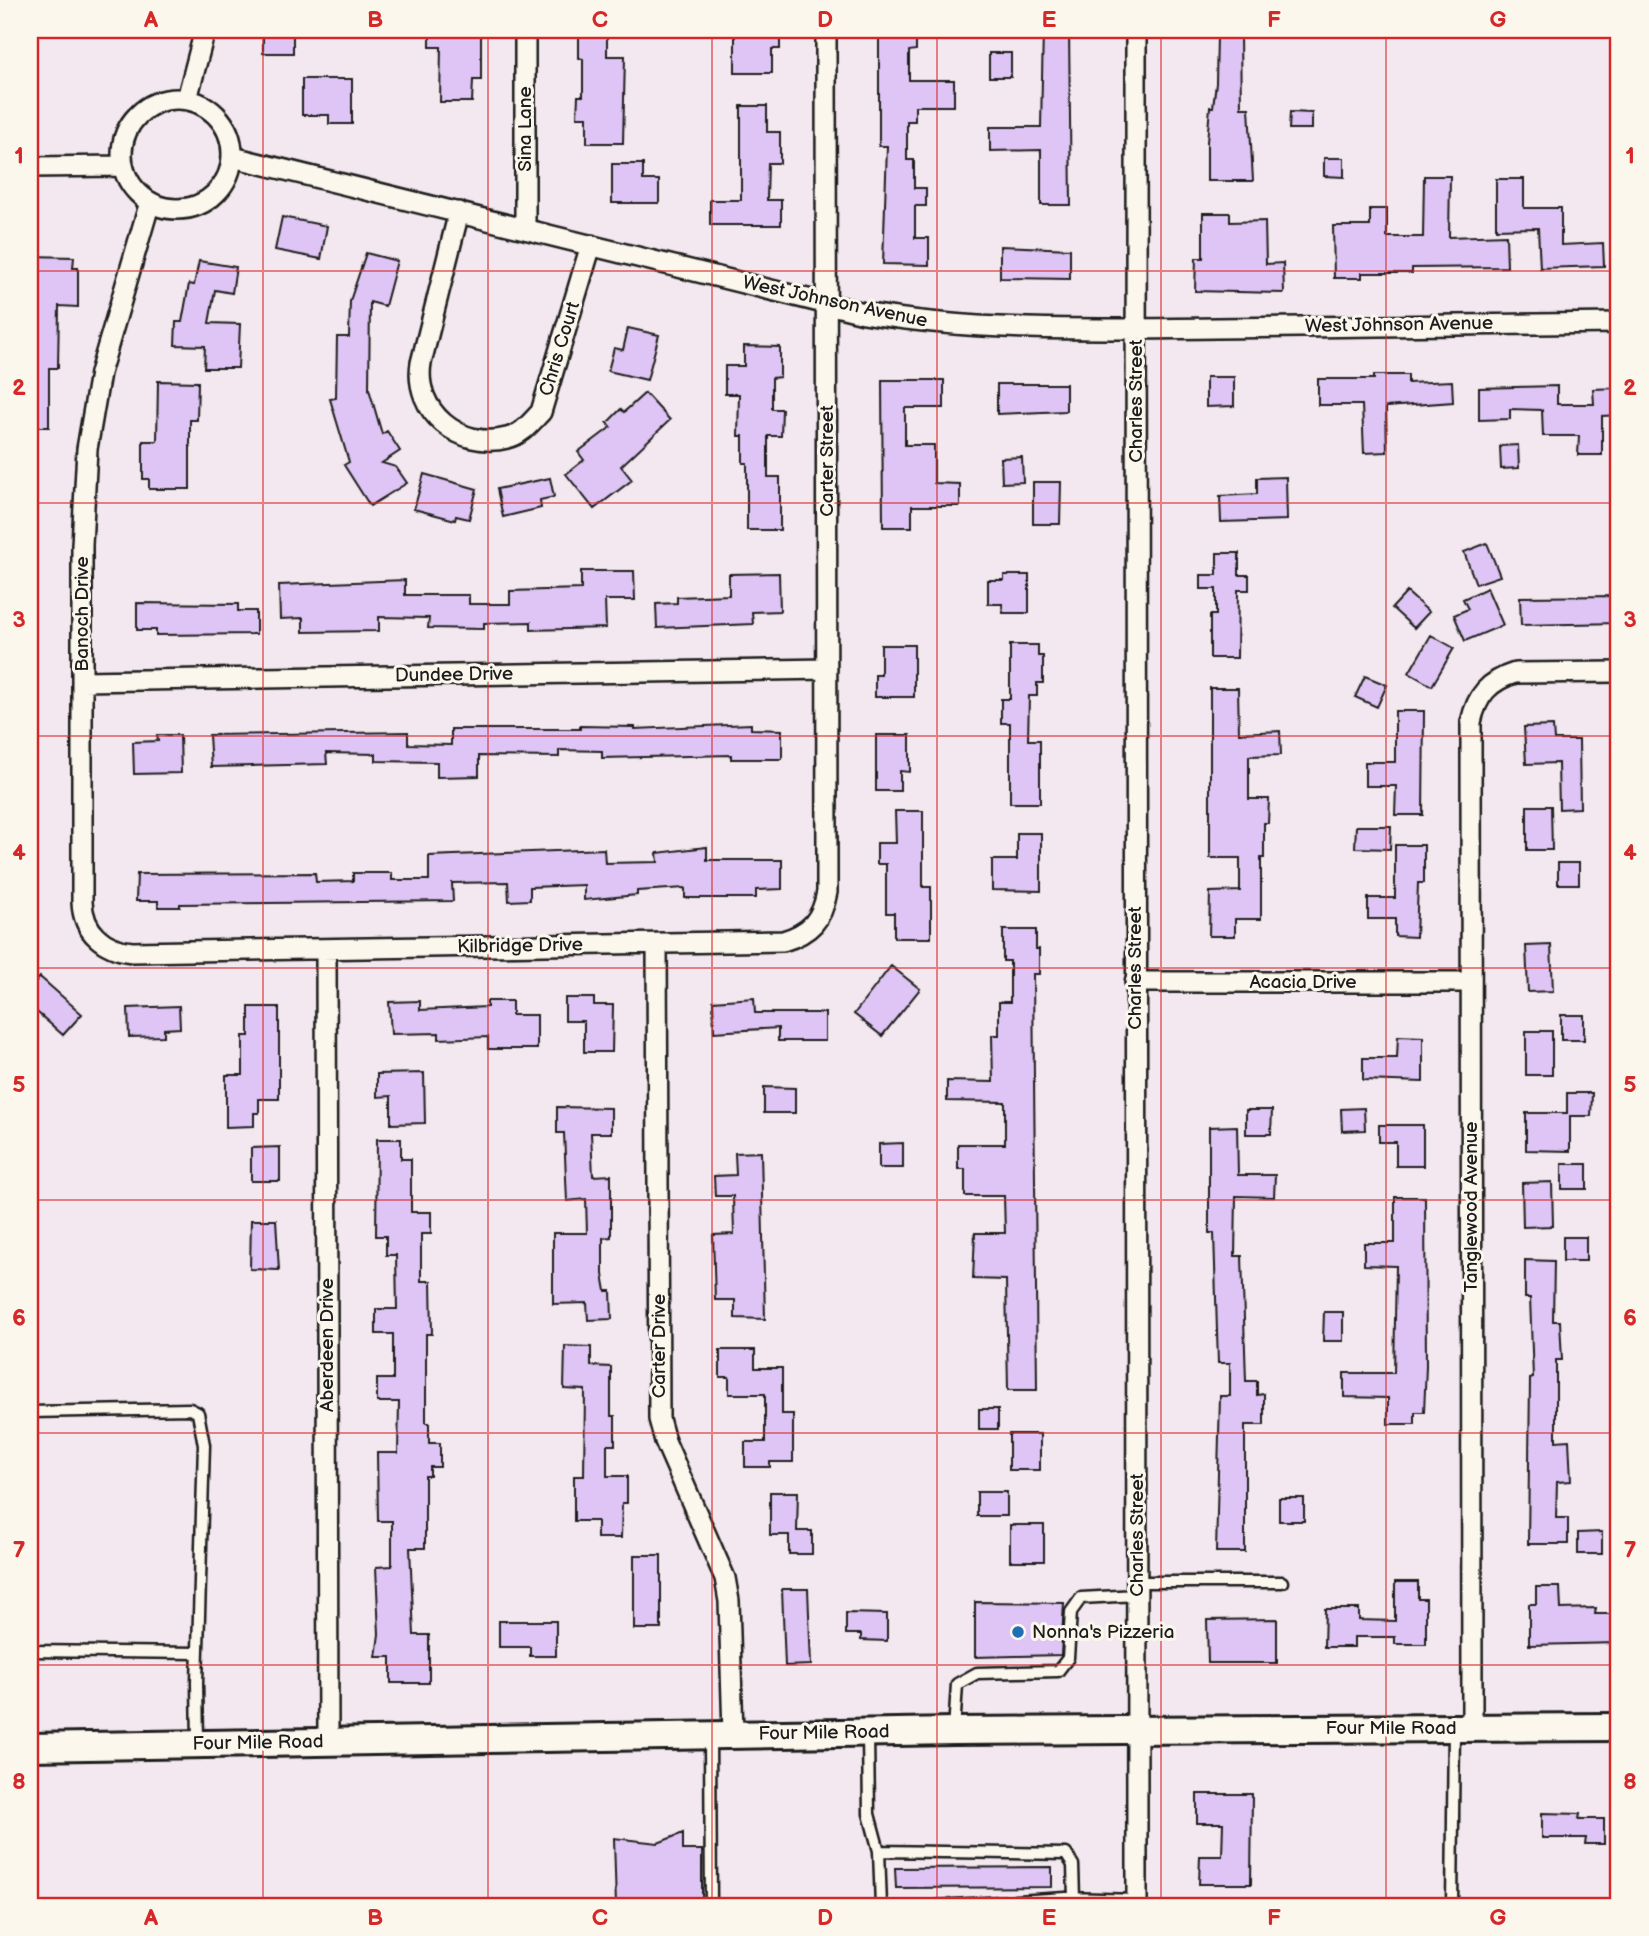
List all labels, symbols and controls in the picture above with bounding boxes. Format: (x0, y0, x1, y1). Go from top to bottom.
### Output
text: A (143, 6, 159, 34)
text: B (367, 6, 383, 34)
text: C (592, 6, 608, 34)
text: D (817, 6, 833, 34)
text: E (1042, 6, 1057, 34)
text: F (1267, 6, 1281, 34)
text: G (1490, 6, 1507, 34)
street label: Sina Lane (514, 86, 537, 172)
text: 1 (14, 142, 24, 170)
text: 1 (1625, 142, 1635, 170)
street label: West Johnson Avenue (741, 271, 929, 333)
street label: Chris Court (535, 299, 585, 399)
street label: West Johnson Avenue (1305, 312, 1493, 338)
street label: Charles Street (1125, 339, 1148, 463)
text: 2 (12, 374, 26, 402)
text: 2 (1623, 374, 1637, 402)
street label: Carter Street (816, 405, 839, 517)
street label: Banoch Drive (71, 556, 94, 672)
text: 3 (12, 606, 26, 634)
text: 3 (1623, 606, 1637, 634)
street label: Dundee Drive (395, 662, 513, 688)
text: 4 (12, 839, 26, 867)
text: 4 (1623, 839, 1637, 867)
street label: Charles Street (1124, 906, 1147, 1030)
street label: Kilbridge Drive (457, 933, 583, 959)
street label: Acacia Drive (1249, 971, 1357, 994)
text: 5 (12, 1071, 26, 1099)
text: 5 (1623, 1071, 1637, 1099)
street label: Tanglewood Avenue (1460, 1121, 1483, 1293)
street label: Aberdeen Drive (316, 1278, 339, 1412)
street label: Carter Drive (648, 1294, 671, 1398)
text: 6 (12, 1304, 26, 1332)
text: 6 (1623, 1304, 1637, 1332)
street label: Charles Street (1126, 1473, 1149, 1597)
text: 7 (13, 1536, 26, 1564)
text: 7 (1624, 1536, 1637, 1564)
place label: Nonna's Pizzeria (1032, 1621, 1174, 1644)
marker: Nonna's Pizzeria (1010, 1624, 1026, 1640)
street label: Four Mile Road (1325, 1717, 1457, 1740)
street label: Four Mile Road (758, 1720, 890, 1746)
street label: Four Mile Road (192, 1730, 324, 1756)
text: 8 (12, 1768, 26, 1796)
text: 8 (1623, 1768, 1637, 1796)
text: A (143, 1904, 159, 1932)
text: B (367, 1904, 383, 1932)
text: C (592, 1904, 608, 1932)
text: D (817, 1904, 833, 1932)
text: E (1042, 1904, 1057, 1932)
text: F (1267, 1904, 1281, 1932)
text: G (1490, 1904, 1507, 1932)

